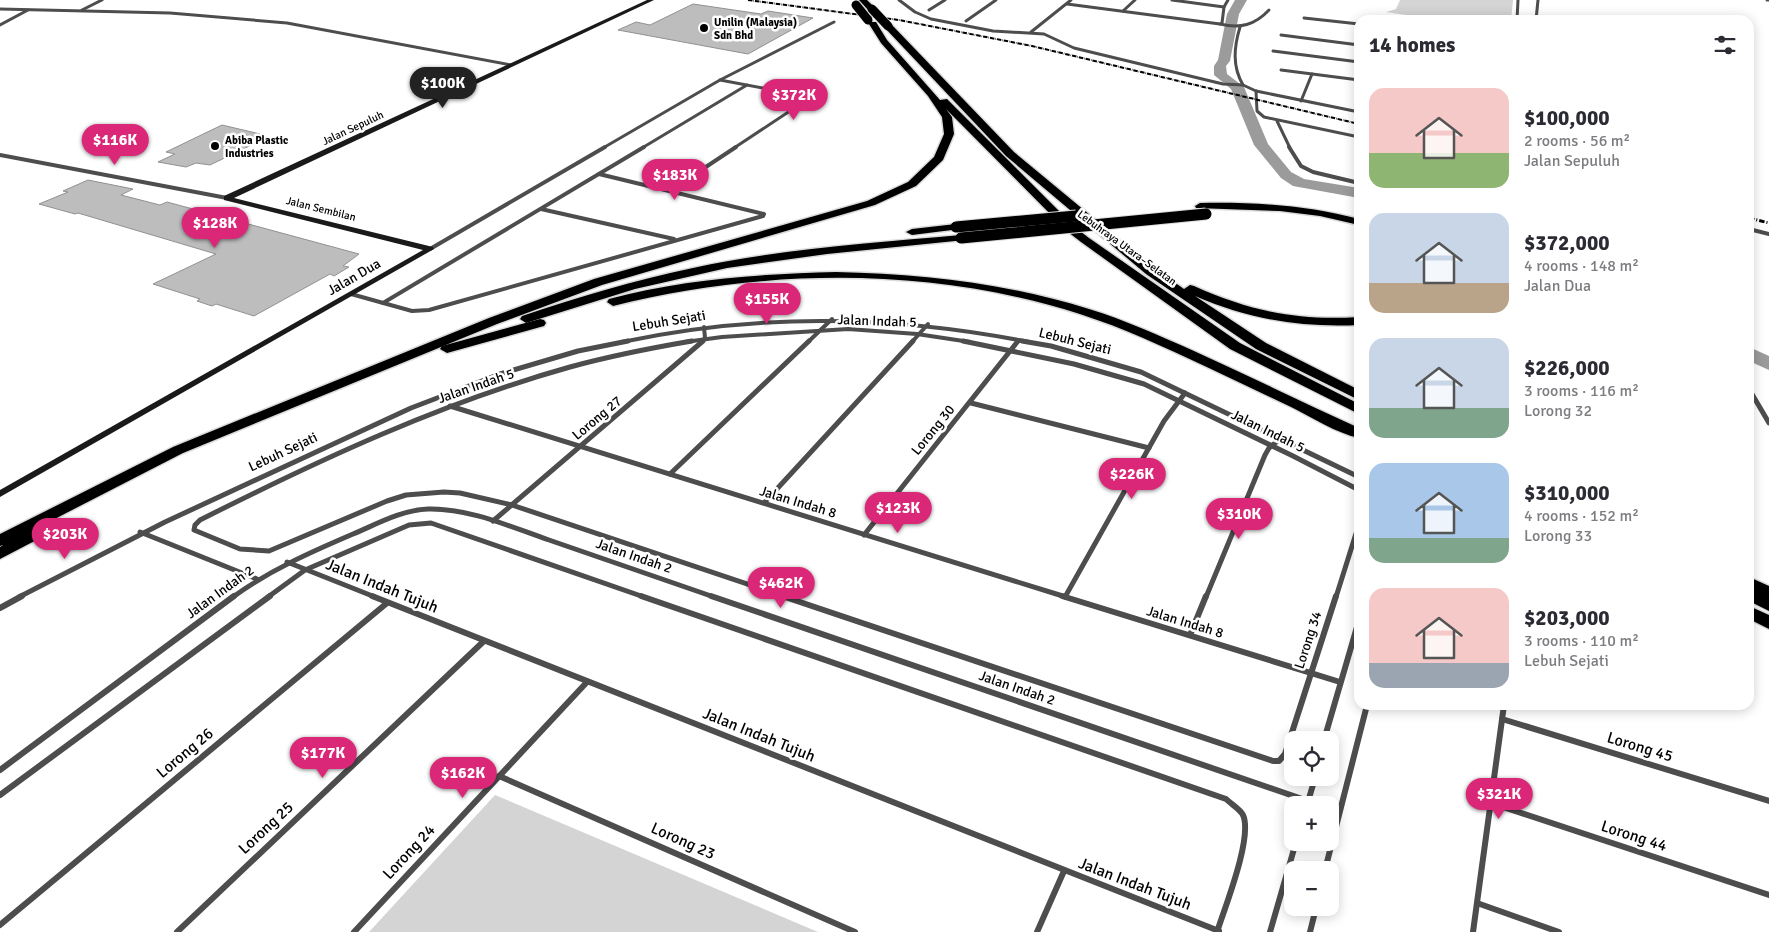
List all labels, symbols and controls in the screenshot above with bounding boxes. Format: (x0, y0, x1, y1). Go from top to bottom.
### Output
place label: Unilin (Malaysia) Sdn Bhd (714, 16, 797, 42)
marker: Unilin (Malaysia) Sdn Bhd (698, 22, 710, 34)
icon: filters (1711, 31, 1739, 59)
text: 14 homes (1369, 32, 1455, 58)
pin: $100K (408, 66, 478, 109)
text: $100K (421, 73, 465, 93)
pin: $372K (759, 78, 829, 121)
text: $372K (772, 85, 816, 105)
text: $100,000 (1524, 105, 1610, 131)
street label: Jalan Sepuluh (320, 108, 386, 148)
icon: home (1409, 108, 1469, 168)
pin: $116K (80, 124, 150, 166)
text: $116K (93, 130, 137, 150)
text: 2 rooms · 56 m² (1524, 131, 1630, 151)
place label: Abiba Plastic Industries (225, 134, 288, 160)
marker: Abiba Plastic Industries (209, 140, 221, 152)
text: Jalan Sepuluh (1524, 151, 1620, 171)
pin: $183K (640, 158, 710, 201)
text: $183K (653, 165, 697, 185)
street label: Jalan Sembilan (285, 194, 357, 224)
pin: $128K (180, 206, 250, 249)
street label: Lebuhraya Utara–Selatan (1075, 208, 1179, 288)
text: $128K (193, 213, 237, 233)
text: $372,000 (1524, 230, 1610, 256)
icon: home (1409, 233, 1469, 293)
street label: Jalan Dua (324, 255, 384, 299)
text: 4 rooms · 148 m² (1524, 256, 1639, 276)
text: Jalan Dua (1524, 276, 1591, 296)
pin: $155K (732, 282, 802, 325)
text: $155K (745, 289, 789, 309)
street label: Lebuh Sejati (631, 307, 707, 335)
street label: Jalan Indah 5 (837, 311, 917, 331)
street label: Lebuh Sejati (1037, 324, 1113, 358)
text: $226,000 (1524, 355, 1610, 381)
icon: home (1409, 358, 1469, 418)
street label: Jalan Indah 5 (436, 365, 516, 407)
text: 3 rooms · 116 m² (1524, 381, 1639, 401)
street label: Lorong 27 (569, 392, 625, 444)
street label: Lorong 30 (908, 401, 958, 459)
text: Lorong 32 (1524, 401, 1592, 421)
street label: Jalan Indah 5 (1229, 406, 1307, 456)
street label: Lebuh Sejati (246, 429, 320, 475)
pin: $226K (1097, 458, 1167, 500)
text: $226K (1110, 464, 1154, 484)
text: $310,000 (1524, 480, 1610, 506)
street label: Jalan Indah 8 (758, 482, 838, 522)
icon: home (1409, 483, 1469, 543)
pin: $123K (863, 492, 933, 534)
text: $123K (876, 498, 920, 518)
pin: $310K (1204, 498, 1274, 540)
text: $310K (1217, 504, 1261, 524)
text: 4 rooms · 152 m² (1524, 506, 1639, 526)
pin: $203K (30, 518, 100, 560)
text: $203K (43, 524, 87, 544)
text: Lorong 33 (1524, 526, 1592, 546)
street label: Jalan Indah 2 (594, 535, 674, 577)
street label: Jalan Indah Tujuh (323, 554, 441, 618)
street label: Jalan Indah 2 (183, 562, 257, 622)
pin: $462K (746, 566, 816, 609)
text: $462K (759, 573, 803, 593)
street label: Jalan Indah 8 (1145, 602, 1225, 642)
text: $203,000 (1524, 605, 1610, 631)
icon: home (1409, 608, 1469, 668)
street label: Lorong 34 (1291, 609, 1325, 671)
text: 3 rooms · 110 m² (1524, 631, 1639, 651)
text: Lebuh Sejati (1524, 651, 1609, 671)
street label: Jalan Indah 2 (977, 667, 1057, 709)
street label: Jalan Indah Tujuh (700, 703, 818, 767)
street label: Lorong 26 (152, 723, 218, 783)
street label: Lorong 45 (1604, 727, 1676, 767)
map controls (1284, 731, 1339, 916)
button: locate (1284, 731, 1339, 786)
pin: $177K (288, 736, 358, 779)
text: $177K (301, 743, 345, 763)
pin: $162K (428, 756, 498, 799)
text: $162K (441, 763, 485, 783)
pin: $321K (1464, 778, 1534, 820)
text: $321K (1477, 784, 1521, 804)
button: + (1284, 796, 1339, 851)
street label: Lorong 25 (234, 797, 298, 859)
street label: Lorong 44 (1599, 816, 1670, 856)
street label: Lorong 23 (648, 818, 718, 864)
street label: Lorong 24 (378, 820, 440, 884)
street label: Jalan Indah Tujuh (1076, 853, 1194, 915)
button: − (1284, 861, 1339, 916)

